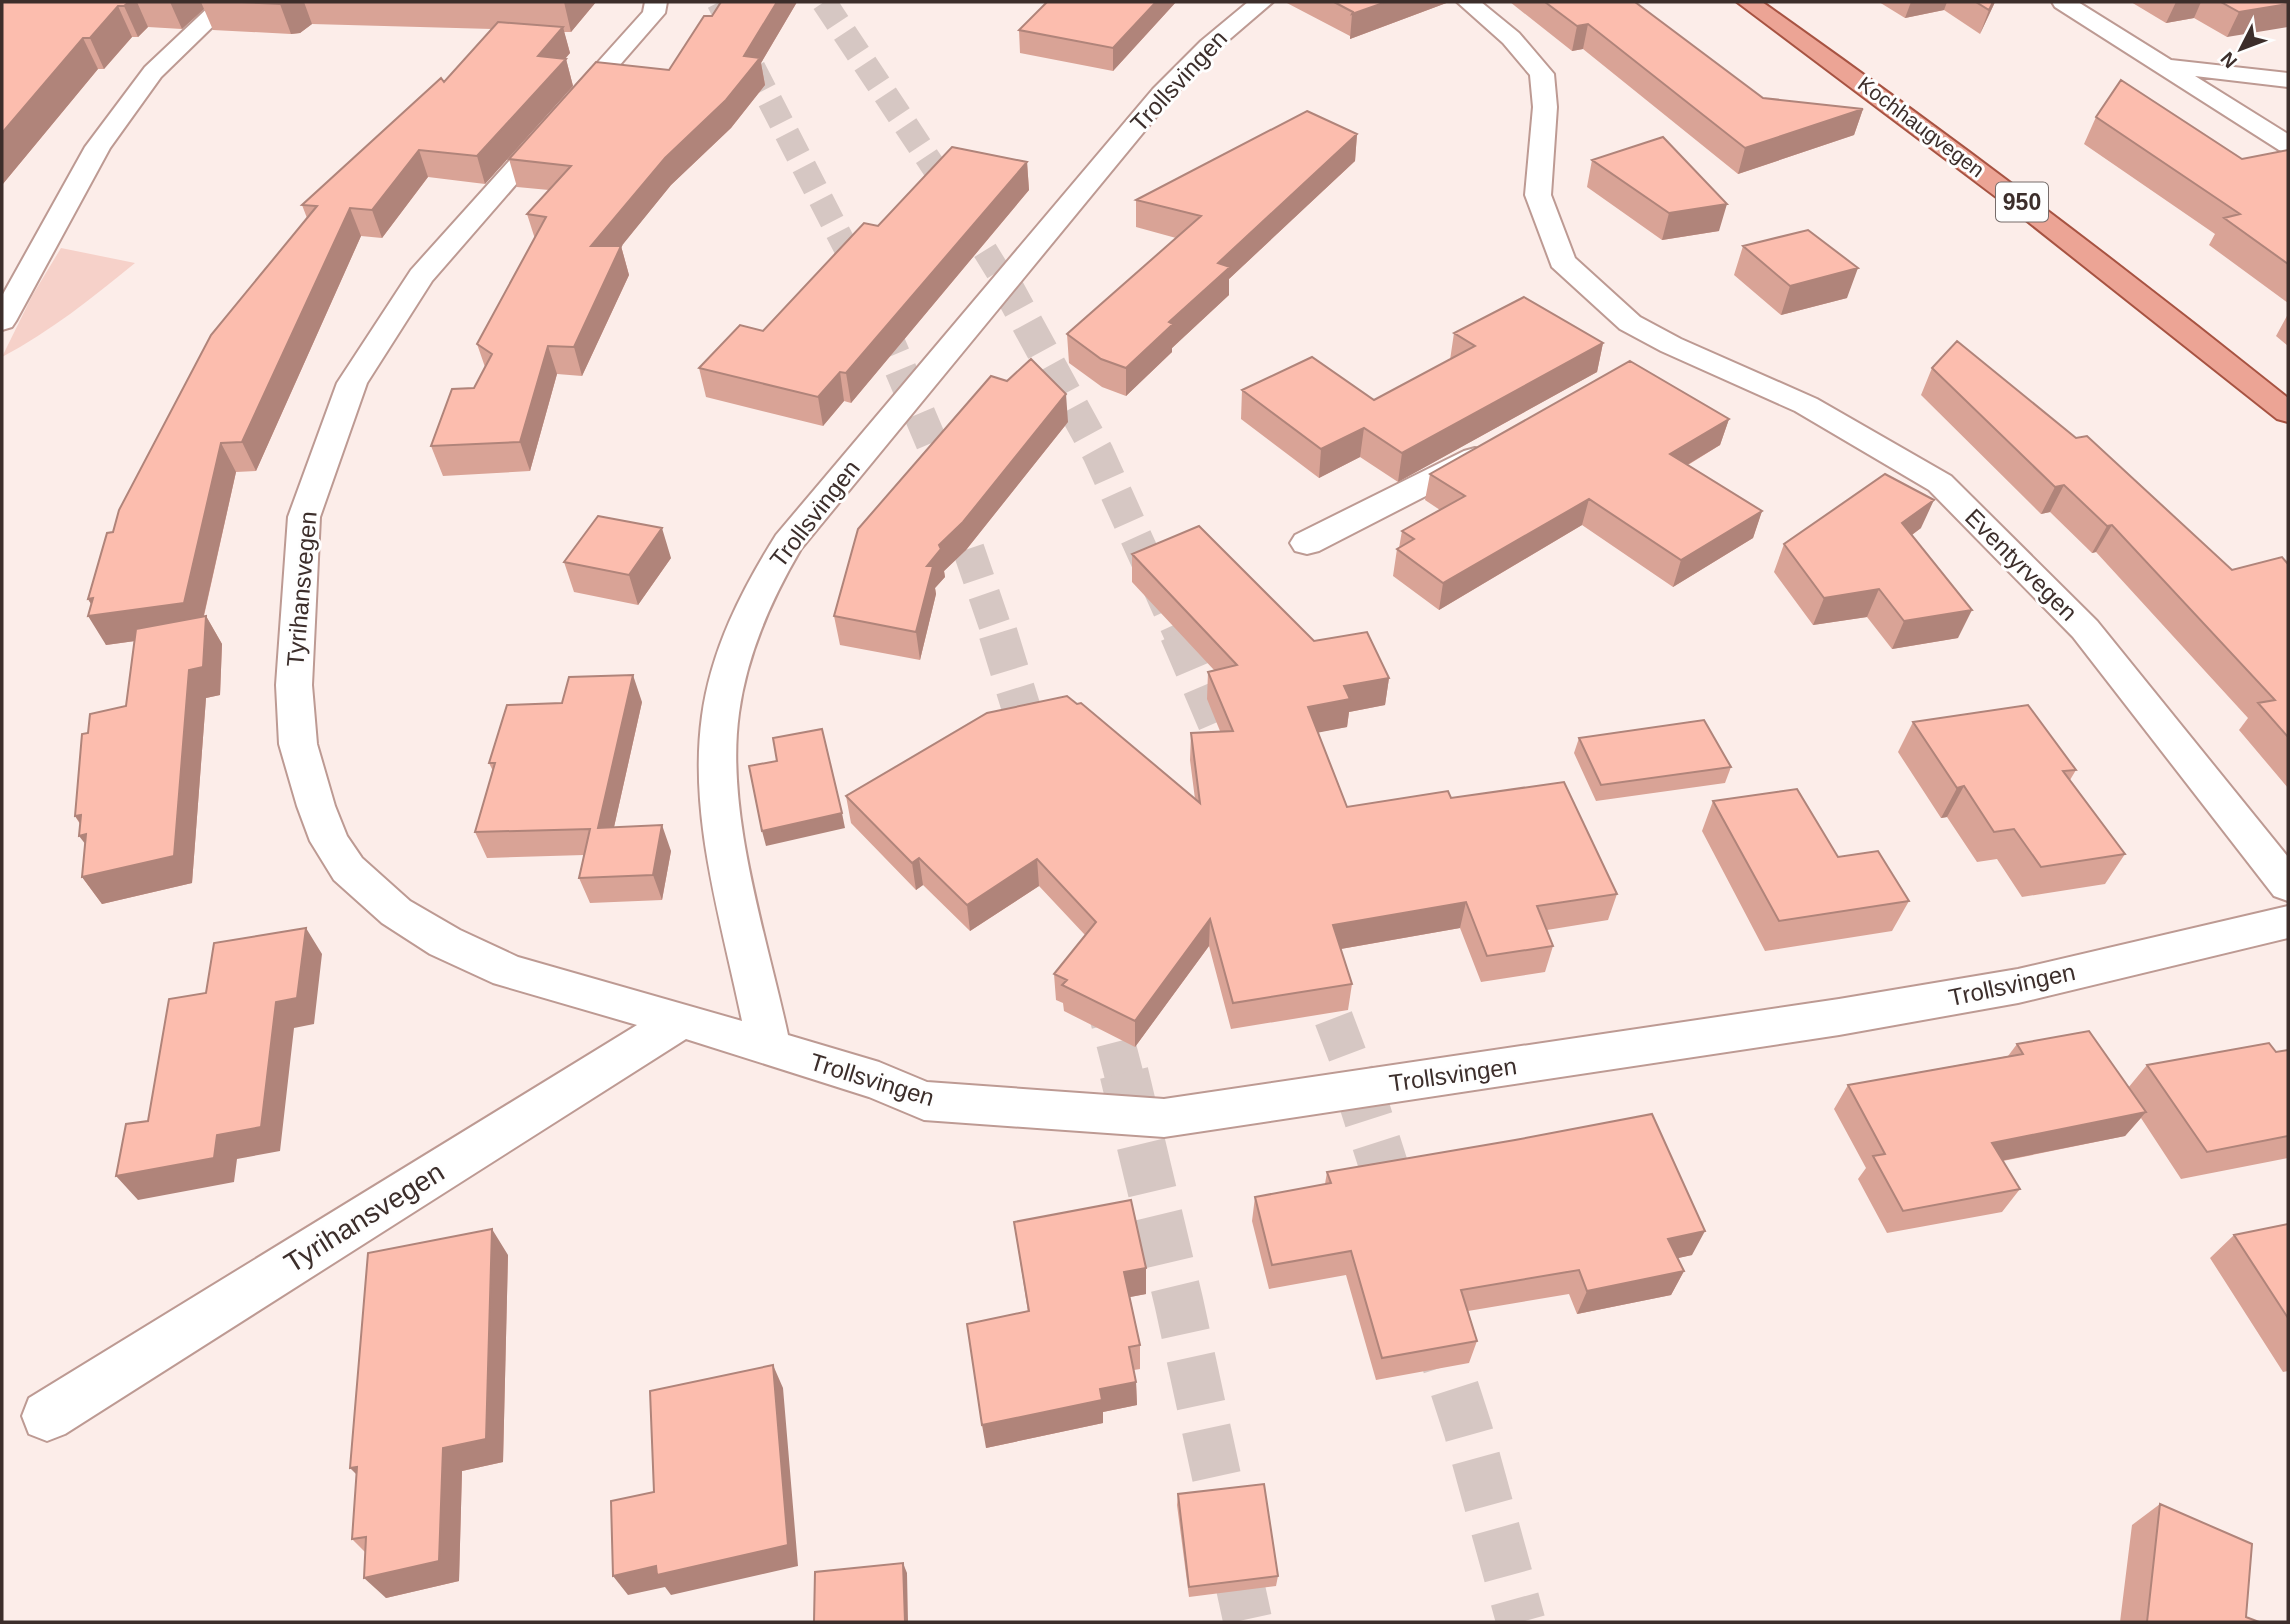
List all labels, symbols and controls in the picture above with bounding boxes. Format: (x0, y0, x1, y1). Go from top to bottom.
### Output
north arrow (2206, 14, 2276, 84)
street label: Trollsvingen (1125, 24, 1232, 137)
text: N (2216, 48, 2241, 72)
street label: Kochhaugvegen (1854, 72, 1989, 181)
road number: 950 (1996, 182, 2048, 222)
street label: Trollsvingen (764, 455, 865, 573)
street label: Eventyrvegen (1960, 503, 2083, 626)
street label: Tyrihansvegen (281, 510, 322, 668)
street label: Trollsvingen (1946, 958, 2078, 1011)
street label: Trollsvingen (807, 1048, 938, 1111)
street label: Trollsvingen (1387, 1052, 1518, 1097)
street label: Tyrihansvegen (279, 1156, 450, 1279)

